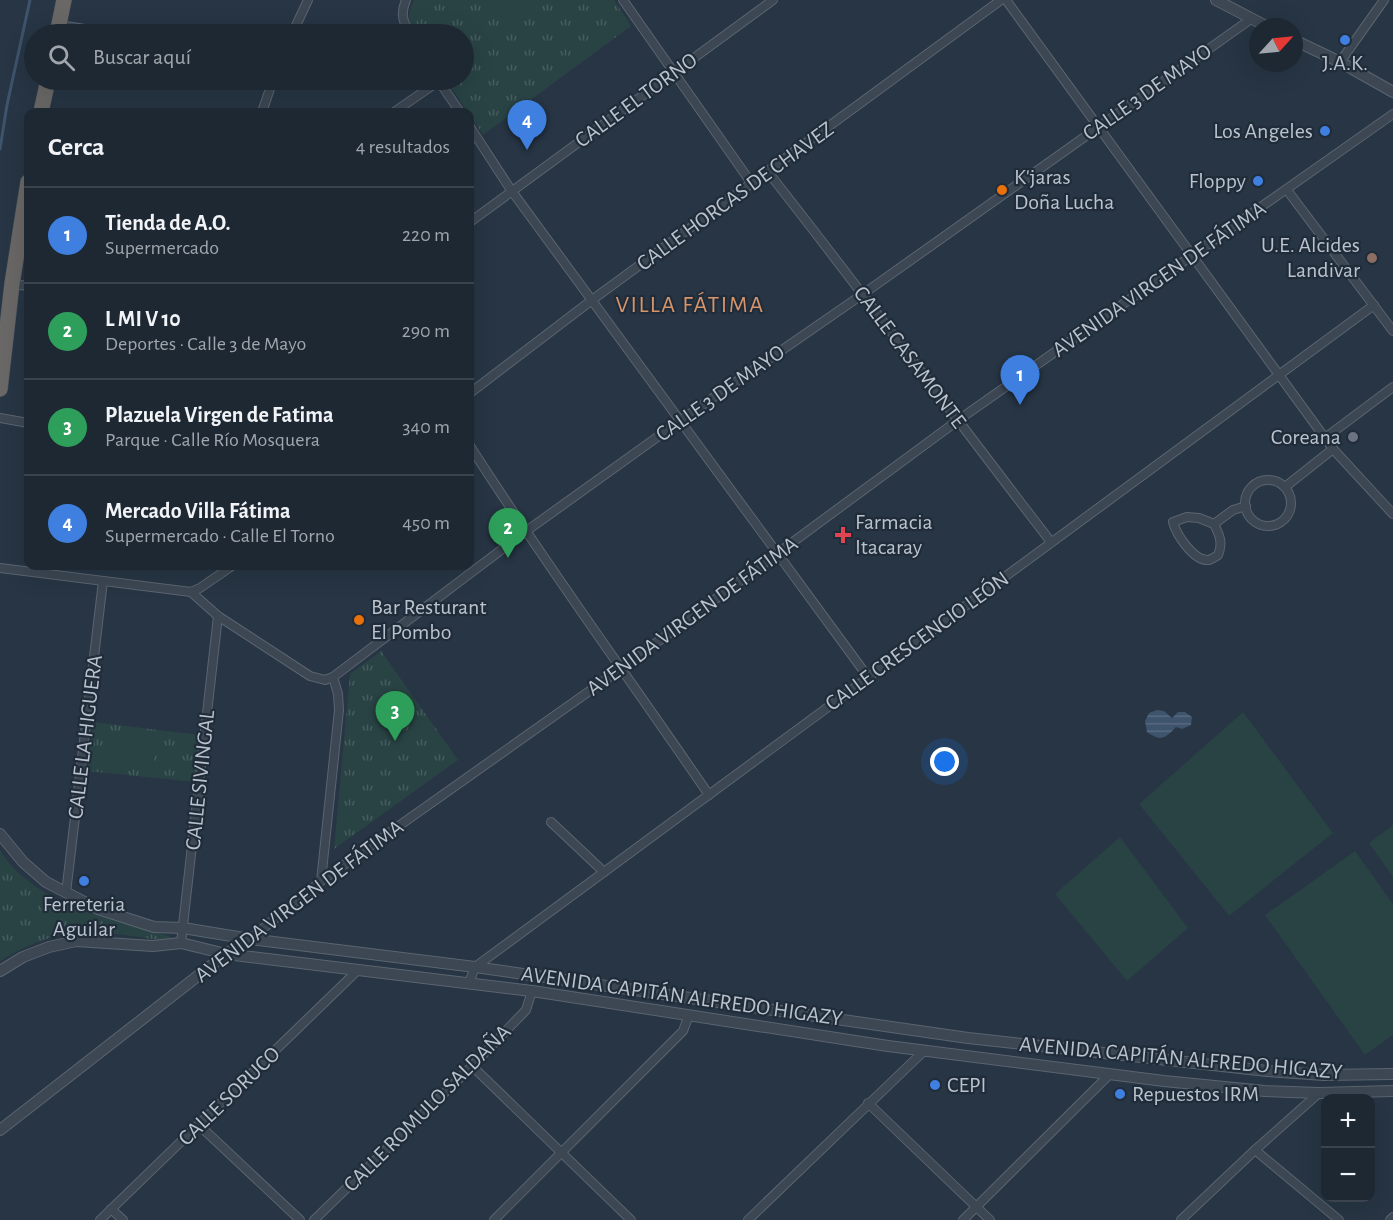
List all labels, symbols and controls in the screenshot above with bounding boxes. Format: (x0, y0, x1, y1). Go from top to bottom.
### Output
north arrow (1249, 18, 1303, 72)
search box (24, 24, 474, 90)
marker: J.A.K. (1338, 33, 1352, 47)
street label: CALLE 3 DE MAYO (1079, 39, 1215, 145)
icon: search (45, 41, 78, 74)
text: Buscar aquí (93, 46, 191, 68)
street label: CALLE EL TORNO (571, 49, 701, 151)
place label: J.A.K. (1322, 52, 1368, 74)
pin: 4 (508, 100, 546, 150)
street label: CALLE HORCAS DE CHAVEZ (633, 117, 837, 275)
place label: Los Angeles (1213, 120, 1313, 142)
marker: Los Angeles (1318, 124, 1332, 138)
text: Cerca (48, 134, 105, 160)
text: 4 resultados (356, 137, 450, 157)
place label: K'jaras Doña Lucha (1014, 166, 1114, 213)
place label: Floppy (1189, 170, 1247, 192)
marker: Floppy (1251, 174, 1265, 188)
marker: K'jaras Doña Lucha (995, 183, 1009, 197)
street label: AVENIDA VIRGEN DE FÁTIMA (1048, 196, 1270, 361)
text: Tienda de A.O. (105, 212, 230, 234)
text: 1 (64, 225, 71, 245)
text: 220 m (402, 225, 450, 245)
place label: U.E. Alcides Landivar (1261, 234, 1360, 281)
text: Supermercado (105, 238, 219, 258)
marker: U.E. Alcides Landivar (1365, 251, 1379, 265)
street label: CALLE CASAMONTE (850, 282, 971, 432)
district label: VILLA FÁTIMA (615, 291, 765, 317)
text: L MI V 10 (105, 308, 181, 330)
text: 2 (63, 321, 72, 341)
text: 290 m (402, 321, 450, 341)
text: Deportes · Calle 3 de Mayo (105, 334, 306, 354)
street label: CALLE 3 DE MAYO (652, 340, 788, 446)
pin: 1 (1000, 356, 1040, 405)
text: Plazuela Virgen de Fatima (105, 404, 334, 426)
text: 3 (63, 417, 72, 437)
text: 340 m (402, 417, 450, 437)
place label: Coreana (1271, 426, 1341, 448)
text: Parque · Calle Río Mosquera (105, 430, 320, 450)
marker: Coreana (1346, 430, 1360, 444)
text: Mercado Villa Fátima (105, 500, 291, 522)
pin: 2 (488, 508, 528, 558)
place label: Farmacia Itacaray (855, 511, 933, 558)
text: 4 (62, 513, 73, 533)
text: 450 m (402, 513, 450, 533)
text: Supermercado · Calle El Torno (105, 526, 335, 546)
marker: Farmacia Itacaray (836, 528, 850, 542)
street label: AVENIDA VIRGEN DE FÁTIMA (582, 531, 802, 700)
street label: CALLE CRESCENCIO LEÓN (821, 566, 1013, 715)
place label: Bar Resturant El Pombo (371, 596, 486, 643)
marker: Bar Resturant El Pombo (352, 613, 366, 627)
street label: CALLE LA HIGUERA (64, 653, 106, 820)
pin: 3 (376, 692, 414, 741)
street label: CALLE SIVINGAL (182, 708, 218, 851)
your location (930, 747, 959, 776)
street label: AVENIDA VIRGEN DE FÁTIMA (190, 815, 408, 986)
marker: Ferreteria Aguilar (77, 874, 91, 888)
place label: Ferreteria Aguilar (43, 893, 125, 940)
street label: AVENIDA CAPITÁN ALFREDO HIGAZY (520, 962, 845, 1030)
street label: CALLE ROMULO SALDAÑA (338, 1019, 515, 1196)
street label: AVENIDA CAPITÁN ALFREDO HIGAZY (1018, 1032, 1344, 1083)
street label: CALLE SORUCO (174, 1042, 284, 1150)
place label: CEPI (947, 1074, 986, 1096)
marker: CEPI (928, 1078, 942, 1092)
place label: Repuestos IRM (1132, 1083, 1259, 1105)
marker: Repuestos IRM (1113, 1087, 1127, 1101)
map controls (1321, 1094, 1375, 1202)
button: + (1321, 1094, 1375, 1148)
button: − (1321, 1148, 1375, 1202)

